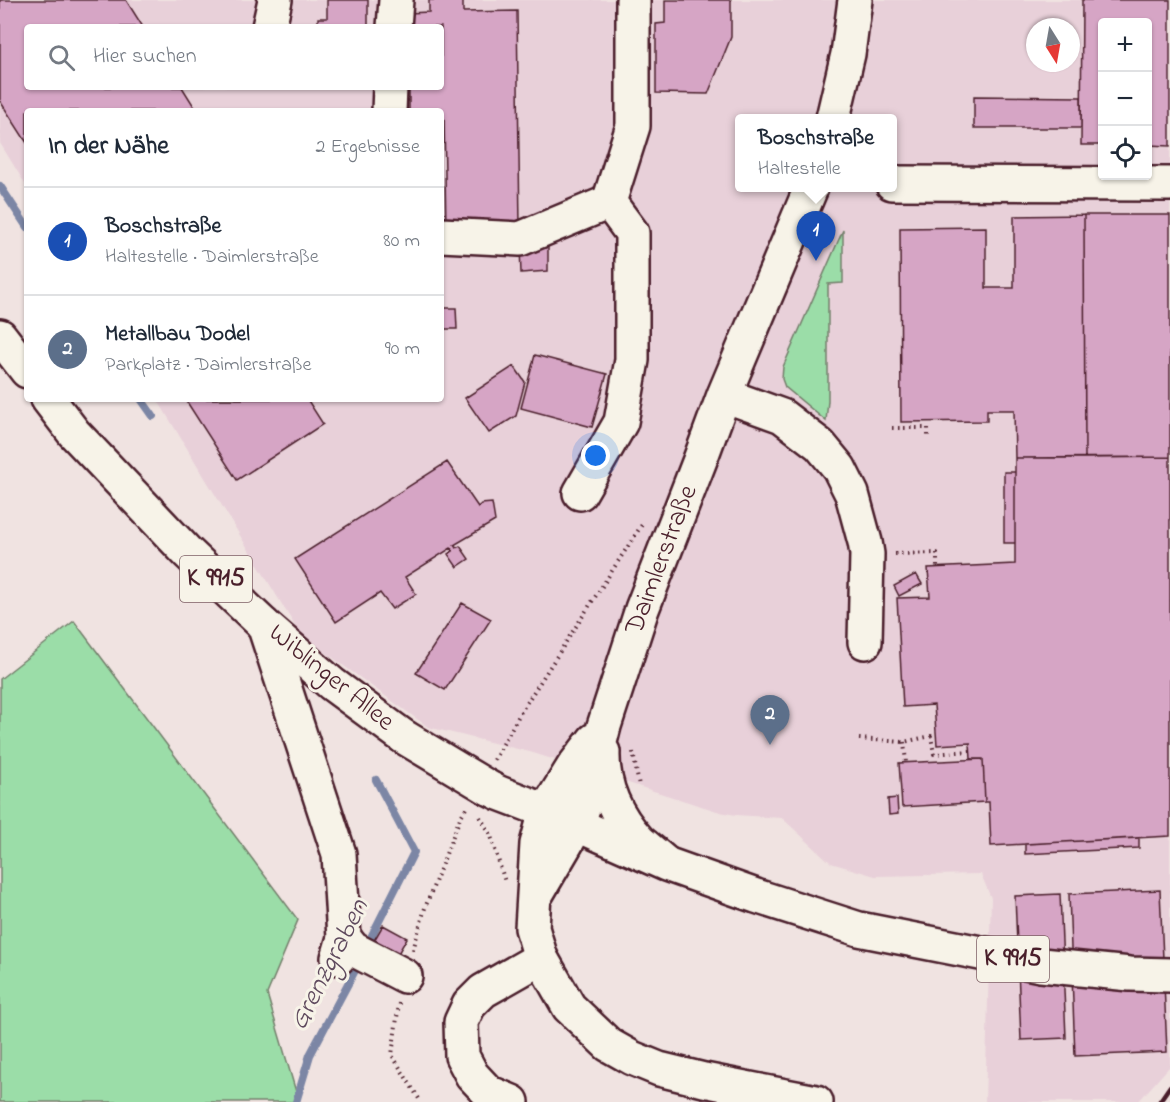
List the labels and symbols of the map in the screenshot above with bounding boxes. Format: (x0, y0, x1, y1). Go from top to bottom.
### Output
north arrow (1026, 18, 1080, 72)
pin: 1 (796, 212, 836, 261)
your location (581, 441, 610, 470)
street label: Daimlerstraße (615, 479, 709, 641)
road number: K 9915 (180, 556, 252, 602)
street label: Wiblinger Allee (259, 615, 403, 742)
pin: 2 (750, 696, 790, 745)
water label: Grenzgraben (280, 891, 381, 1038)
road number: K 9915 (977, 936, 1049, 982)

